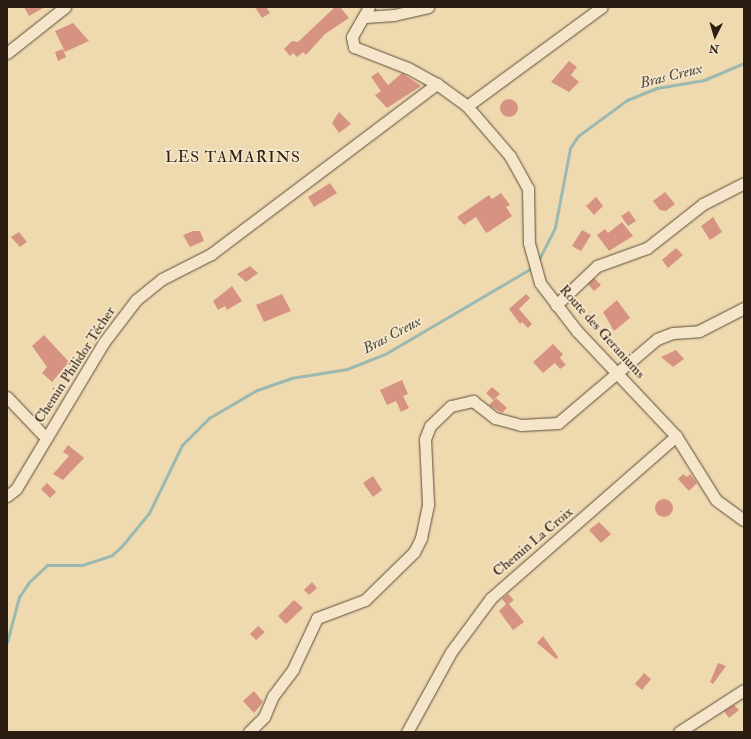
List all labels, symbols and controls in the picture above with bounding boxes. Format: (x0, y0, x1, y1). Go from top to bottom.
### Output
north arrow (695, 16, 735, 56)
text: N (708, 42, 719, 55)
water label: Bras Creux (638, 60, 704, 92)
district label: LES TAMARINS (165, 147, 301, 167)
street label: Route des Geraniums (556, 282, 648, 382)
street label: Chemin Philidor Técher (31, 304, 119, 426)
water label: Bras Creux (360, 312, 424, 358)
street label: Chemin La Croix (490, 504, 576, 580)

